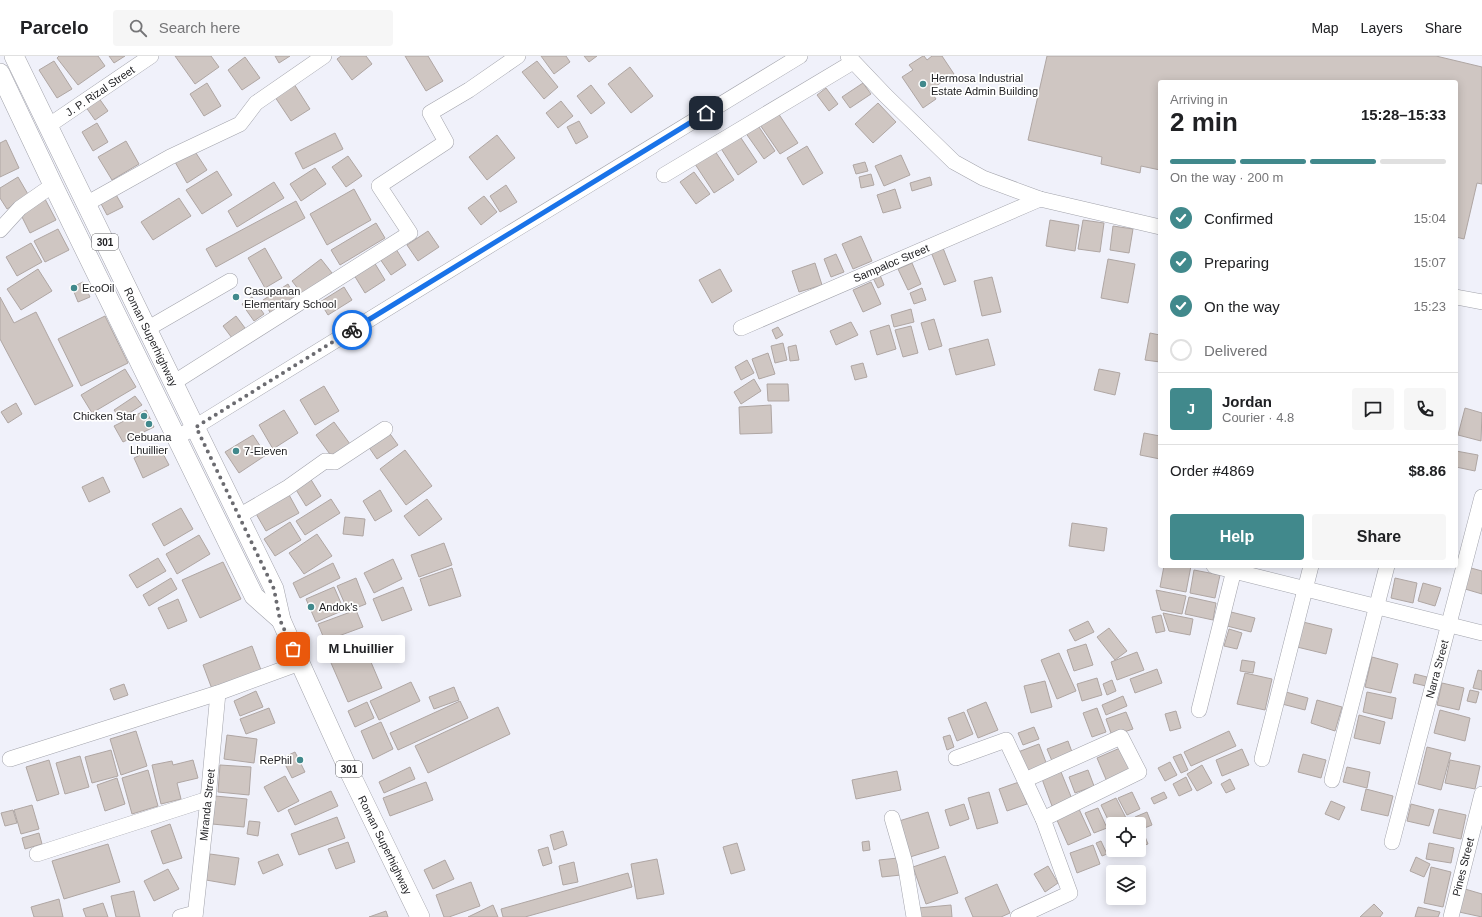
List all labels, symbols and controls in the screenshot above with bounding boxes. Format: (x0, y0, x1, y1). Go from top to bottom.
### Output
search box (113, 10, 393, 46)
text: Parcelo (20, 17, 89, 38)
icon: search (127, 17, 149, 39)
text: Search here (159, 19, 240, 36)
text: Map (1311, 20, 1339, 36)
text: Layers (1361, 20, 1403, 36)
text: Share (1425, 20, 1462, 36)
street label: J. P. Rizal Street (63, 64, 137, 118)
place label: Hermosa Industrial Estate Admin Building (931, 72, 1038, 97)
marker: Hermosa Industrial Estate Admin Building (918, 79, 928, 89)
text: Arriving in (1170, 92, 1228, 107)
pin (689, 96, 723, 130)
icon: home (695, 102, 717, 124)
text: 15:28–15:33 (1361, 106, 1446, 123)
text: 2 min (1170, 107, 1238, 137)
text: On the way · 200 m (1170, 170, 1283, 185)
icon: check (1170, 207, 1192, 229)
text: Confirmed (1204, 210, 1273, 227)
text: 15:04 (1413, 211, 1446, 226)
road number: 301 (92, 234, 118, 250)
street label: Sampaloc Street (851, 242, 931, 284)
icon: check (1170, 251, 1192, 273)
text: Preparing (1204, 254, 1269, 271)
text: 15:07 (1413, 255, 1446, 270)
place label: EcoOil (82, 282, 114, 294)
marker: EcoOil (69, 283, 79, 293)
place label: Casupanan Elementary School (244, 285, 336, 310)
street label: Roman Superhighway (122, 286, 180, 389)
marker: Casupanan Elementary School (231, 292, 241, 302)
icon: check (1170, 295, 1192, 317)
text: On the way (1204, 298, 1280, 315)
text: 15:23 (1413, 299, 1446, 314)
courier (332, 310, 372, 350)
icon: bike (341, 319, 363, 341)
text: Delivered (1204, 342, 1267, 359)
button: chat (1352, 388, 1394, 430)
button: phone (1404, 388, 1446, 430)
text: Jordan (1222, 393, 1272, 410)
text: J (1187, 400, 1195, 417)
place label: Chicken Star (73, 410, 136, 422)
text: Courier · 4.8 (1222, 410, 1294, 425)
marker: Chicken Star (139, 411, 149, 421)
marker: Cebuana Lhuillier (144, 419, 154, 429)
place label: Cebuana Lhuillier (127, 431, 172, 456)
place label: 7-Eleven (244, 445, 287, 457)
marker: 7-Eleven (231, 446, 241, 456)
text: Order #4869 (1170, 462, 1254, 479)
text: $8.86 (1408, 462, 1446, 479)
button: Help (1170, 514, 1304, 560)
button: Share (1312, 514, 1446, 560)
place label: Andok's (319, 601, 358, 613)
marker: Andok's (306, 602, 316, 612)
pin (276, 632, 310, 666)
callout: M Lhuillier (317, 635, 405, 663)
icon: bag (282, 638, 304, 660)
street label: Narra Street (1423, 639, 1451, 699)
text: M Lhuillier (329, 641, 394, 656)
place label: RePhil (260, 754, 292, 766)
marker: RePhil (295, 755, 305, 765)
road number: 301 (336, 761, 362, 777)
street label: Miranda Street (197, 768, 217, 842)
street label: Roman Superhighway (356, 794, 414, 897)
map controls (1106, 817, 1146, 905)
button: locate (1106, 817, 1146, 857)
street label: Pines Street (1450, 836, 1476, 898)
button: layers (1106, 865, 1146, 905)

